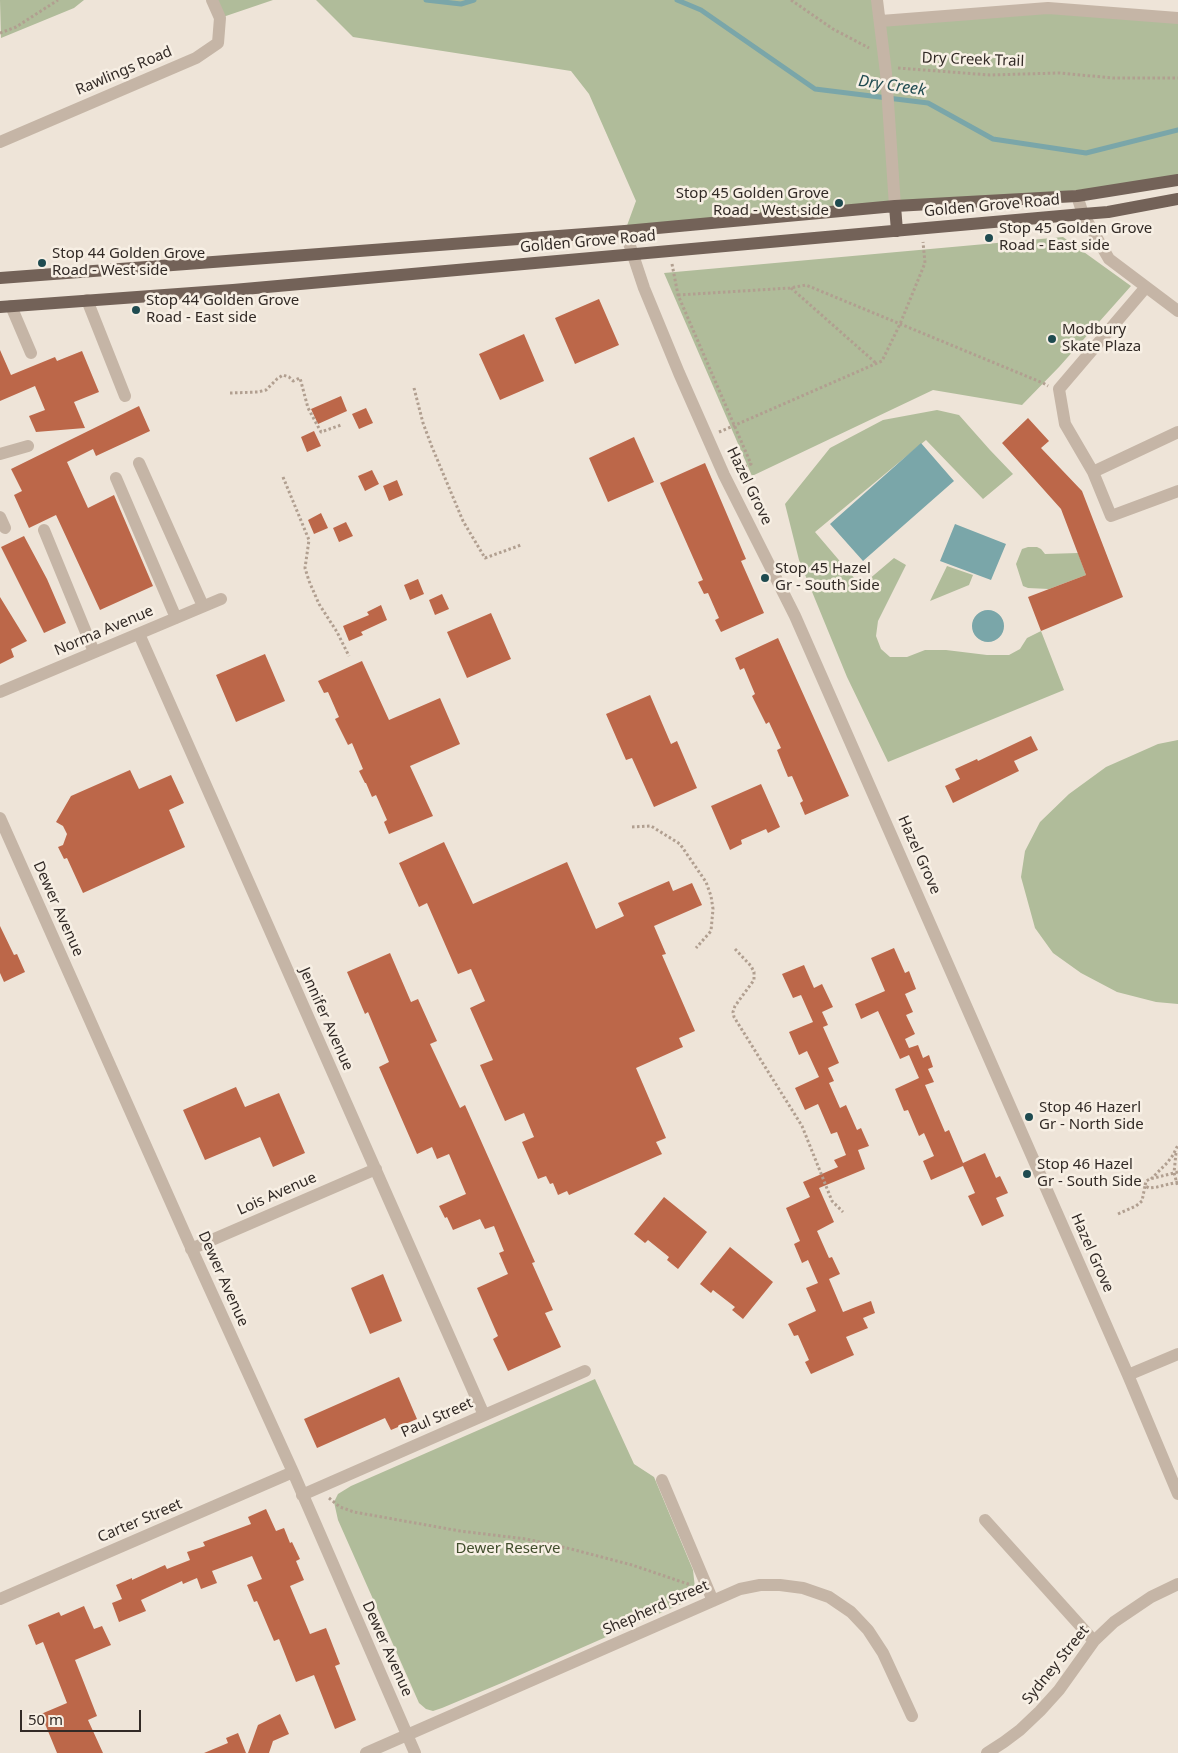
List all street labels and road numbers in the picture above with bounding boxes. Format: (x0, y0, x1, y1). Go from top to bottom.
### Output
street label: Rawlings Road (73, 43, 175, 99)
street label: Dry Creek Trail (921, 49, 1025, 71)
street label: Golden Grove Road (923, 191, 1061, 221)
street label: Golden Grove Road (519, 227, 657, 257)
street label: Hazel Grove (722, 444, 776, 528)
street label: Norma Avenue (52, 602, 156, 660)
street label: Hazel Grove (894, 813, 944, 897)
street label: Dewer Avenue (29, 859, 87, 959)
street label: Jennifer Avenue (295, 964, 357, 1074)
street label: Lois Avenue (235, 1169, 319, 1219)
street label: Hazel Grove (1067, 1211, 1117, 1295)
street label: Dewer Avenue (194, 1229, 252, 1329)
street label: Paul Street (398, 1394, 476, 1442)
street label: Carter Street (95, 1495, 185, 1547)
street label: Shepherd Street (600, 1577, 712, 1639)
street label: Dewer Avenue (358, 1599, 416, 1699)
street label: Sydney Street (1019, 1622, 1093, 1708)

